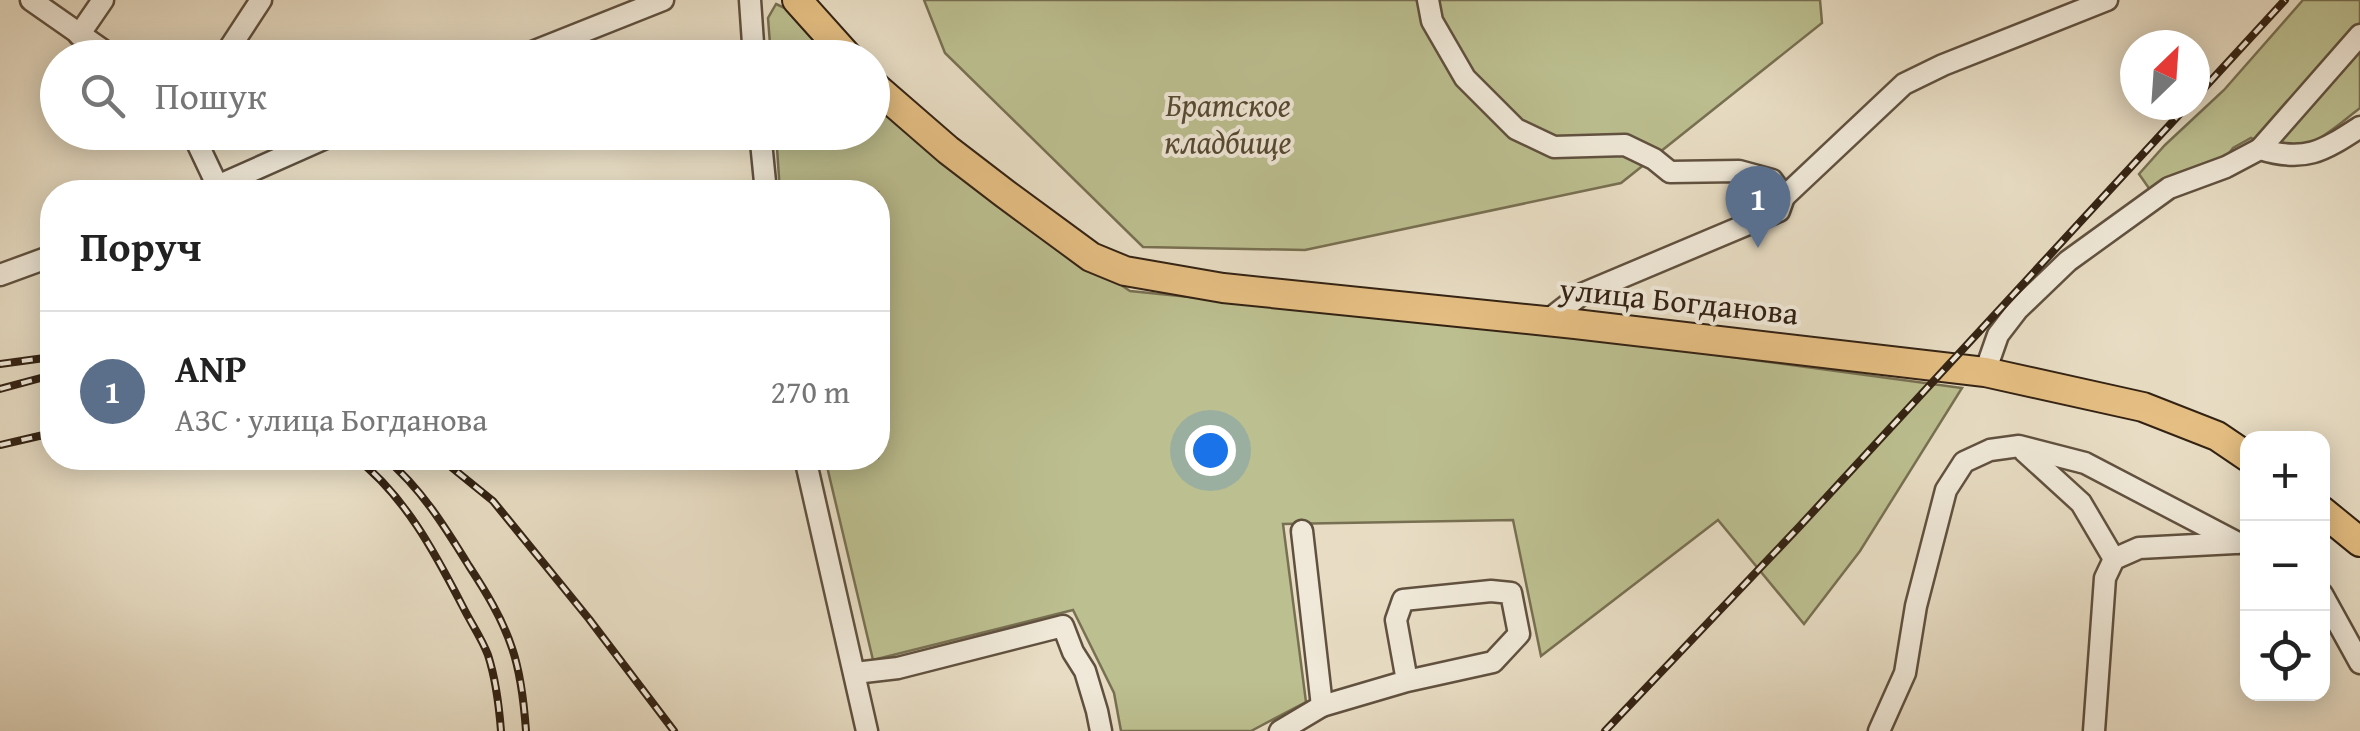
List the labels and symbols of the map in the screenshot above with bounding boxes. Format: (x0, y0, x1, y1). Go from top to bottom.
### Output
north arrow (2120, 30, 2210, 120)
park label: Братское кладбище (1165, 81, 1292, 165)
pin: 1 (1726, 166, 1790, 248)
street label: улица Богданова (1556, 264, 1802, 336)
your location (1185, 425, 1236, 476)

